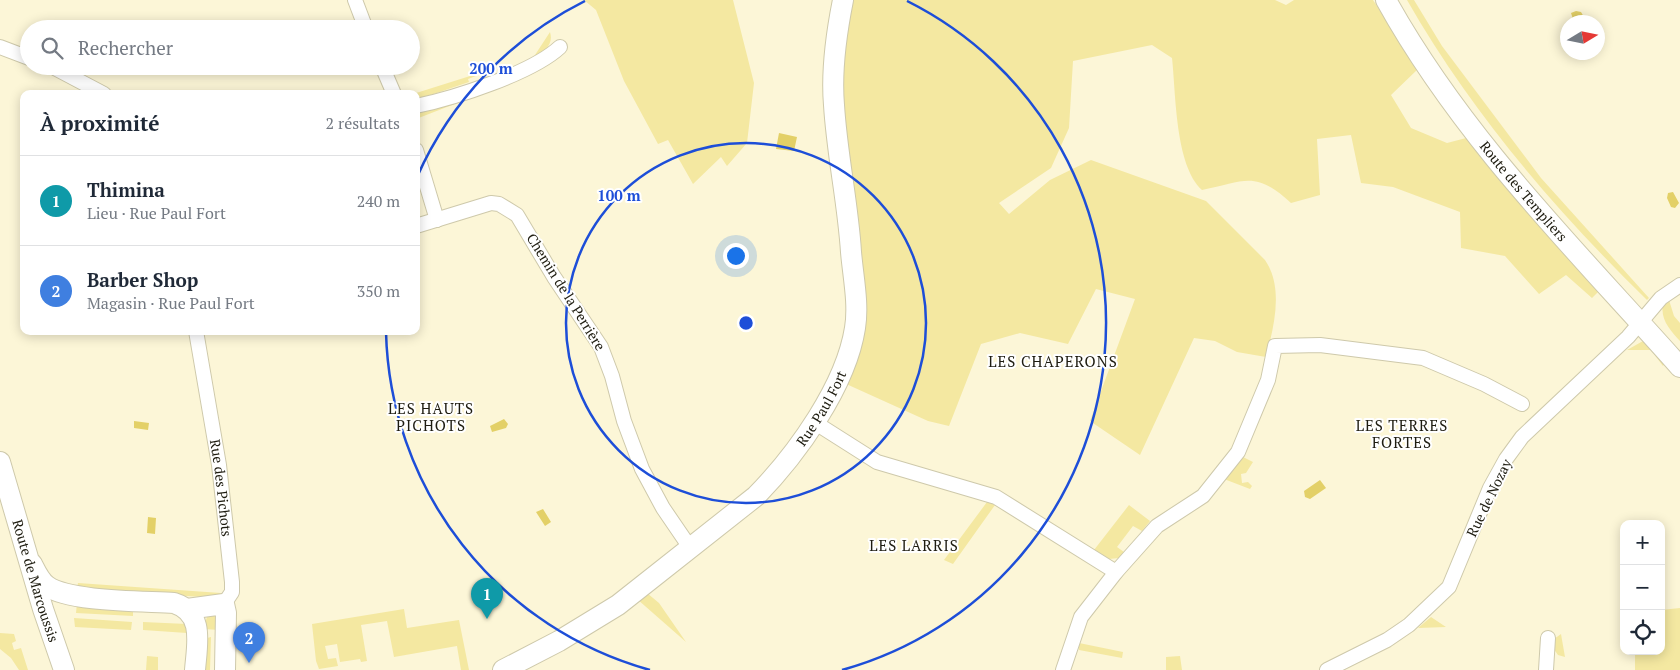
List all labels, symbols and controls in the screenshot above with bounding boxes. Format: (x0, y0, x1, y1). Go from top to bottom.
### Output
north arrow (1560, 15, 1605, 60)
search box (20, 20, 420, 75)
icon: search (38, 34, 66, 62)
text: Rechercher (78, 35, 173, 60)
text: 200 m (469, 58, 513, 78)
text: À proximité (40, 109, 160, 137)
text: 2 résultats (326, 112, 400, 134)
street label: Route des Templiers (1476, 137, 1572, 245)
text: Thimina (87, 177, 165, 202)
text: 100 m (597, 185, 641, 205)
text: 1 (51, 190, 61, 212)
text: 240 m (357, 190, 400, 212)
text: Lieu · Rue Paul Fort (87, 202, 226, 224)
street label: Chemin de la Perrière (523, 230, 610, 354)
your location (723, 243, 749, 269)
text: Barber Shop (87, 267, 198, 292)
text: 2 (51, 280, 61, 302)
text: 350 m (357, 280, 400, 302)
text: Magasin · Rue Paul Fort (87, 292, 255, 314)
centre of rings (737, 314, 755, 332)
district label: LES CHAPERONS (988, 351, 1118, 371)
street label: Rue Paul Fort (792, 367, 851, 450)
district label: LES HAUTS PICHOTS (388, 398, 474, 435)
district label: LES TERRES FORTES (1356, 415, 1448, 452)
street label: Rue des Pichots (206, 438, 237, 538)
street label: Rue de Nozay (1462, 455, 1516, 540)
street label: Route de Marcoussis (8, 517, 64, 645)
map controls (1620, 520, 1665, 655)
button: + (1620, 520, 1665, 565)
district label: LES LARRIS (869, 535, 959, 555)
button: − (1620, 565, 1665, 610)
pin: 1 (471, 578, 503, 619)
button: locate (1620, 610, 1665, 655)
pin: 2 (233, 622, 265, 663)

